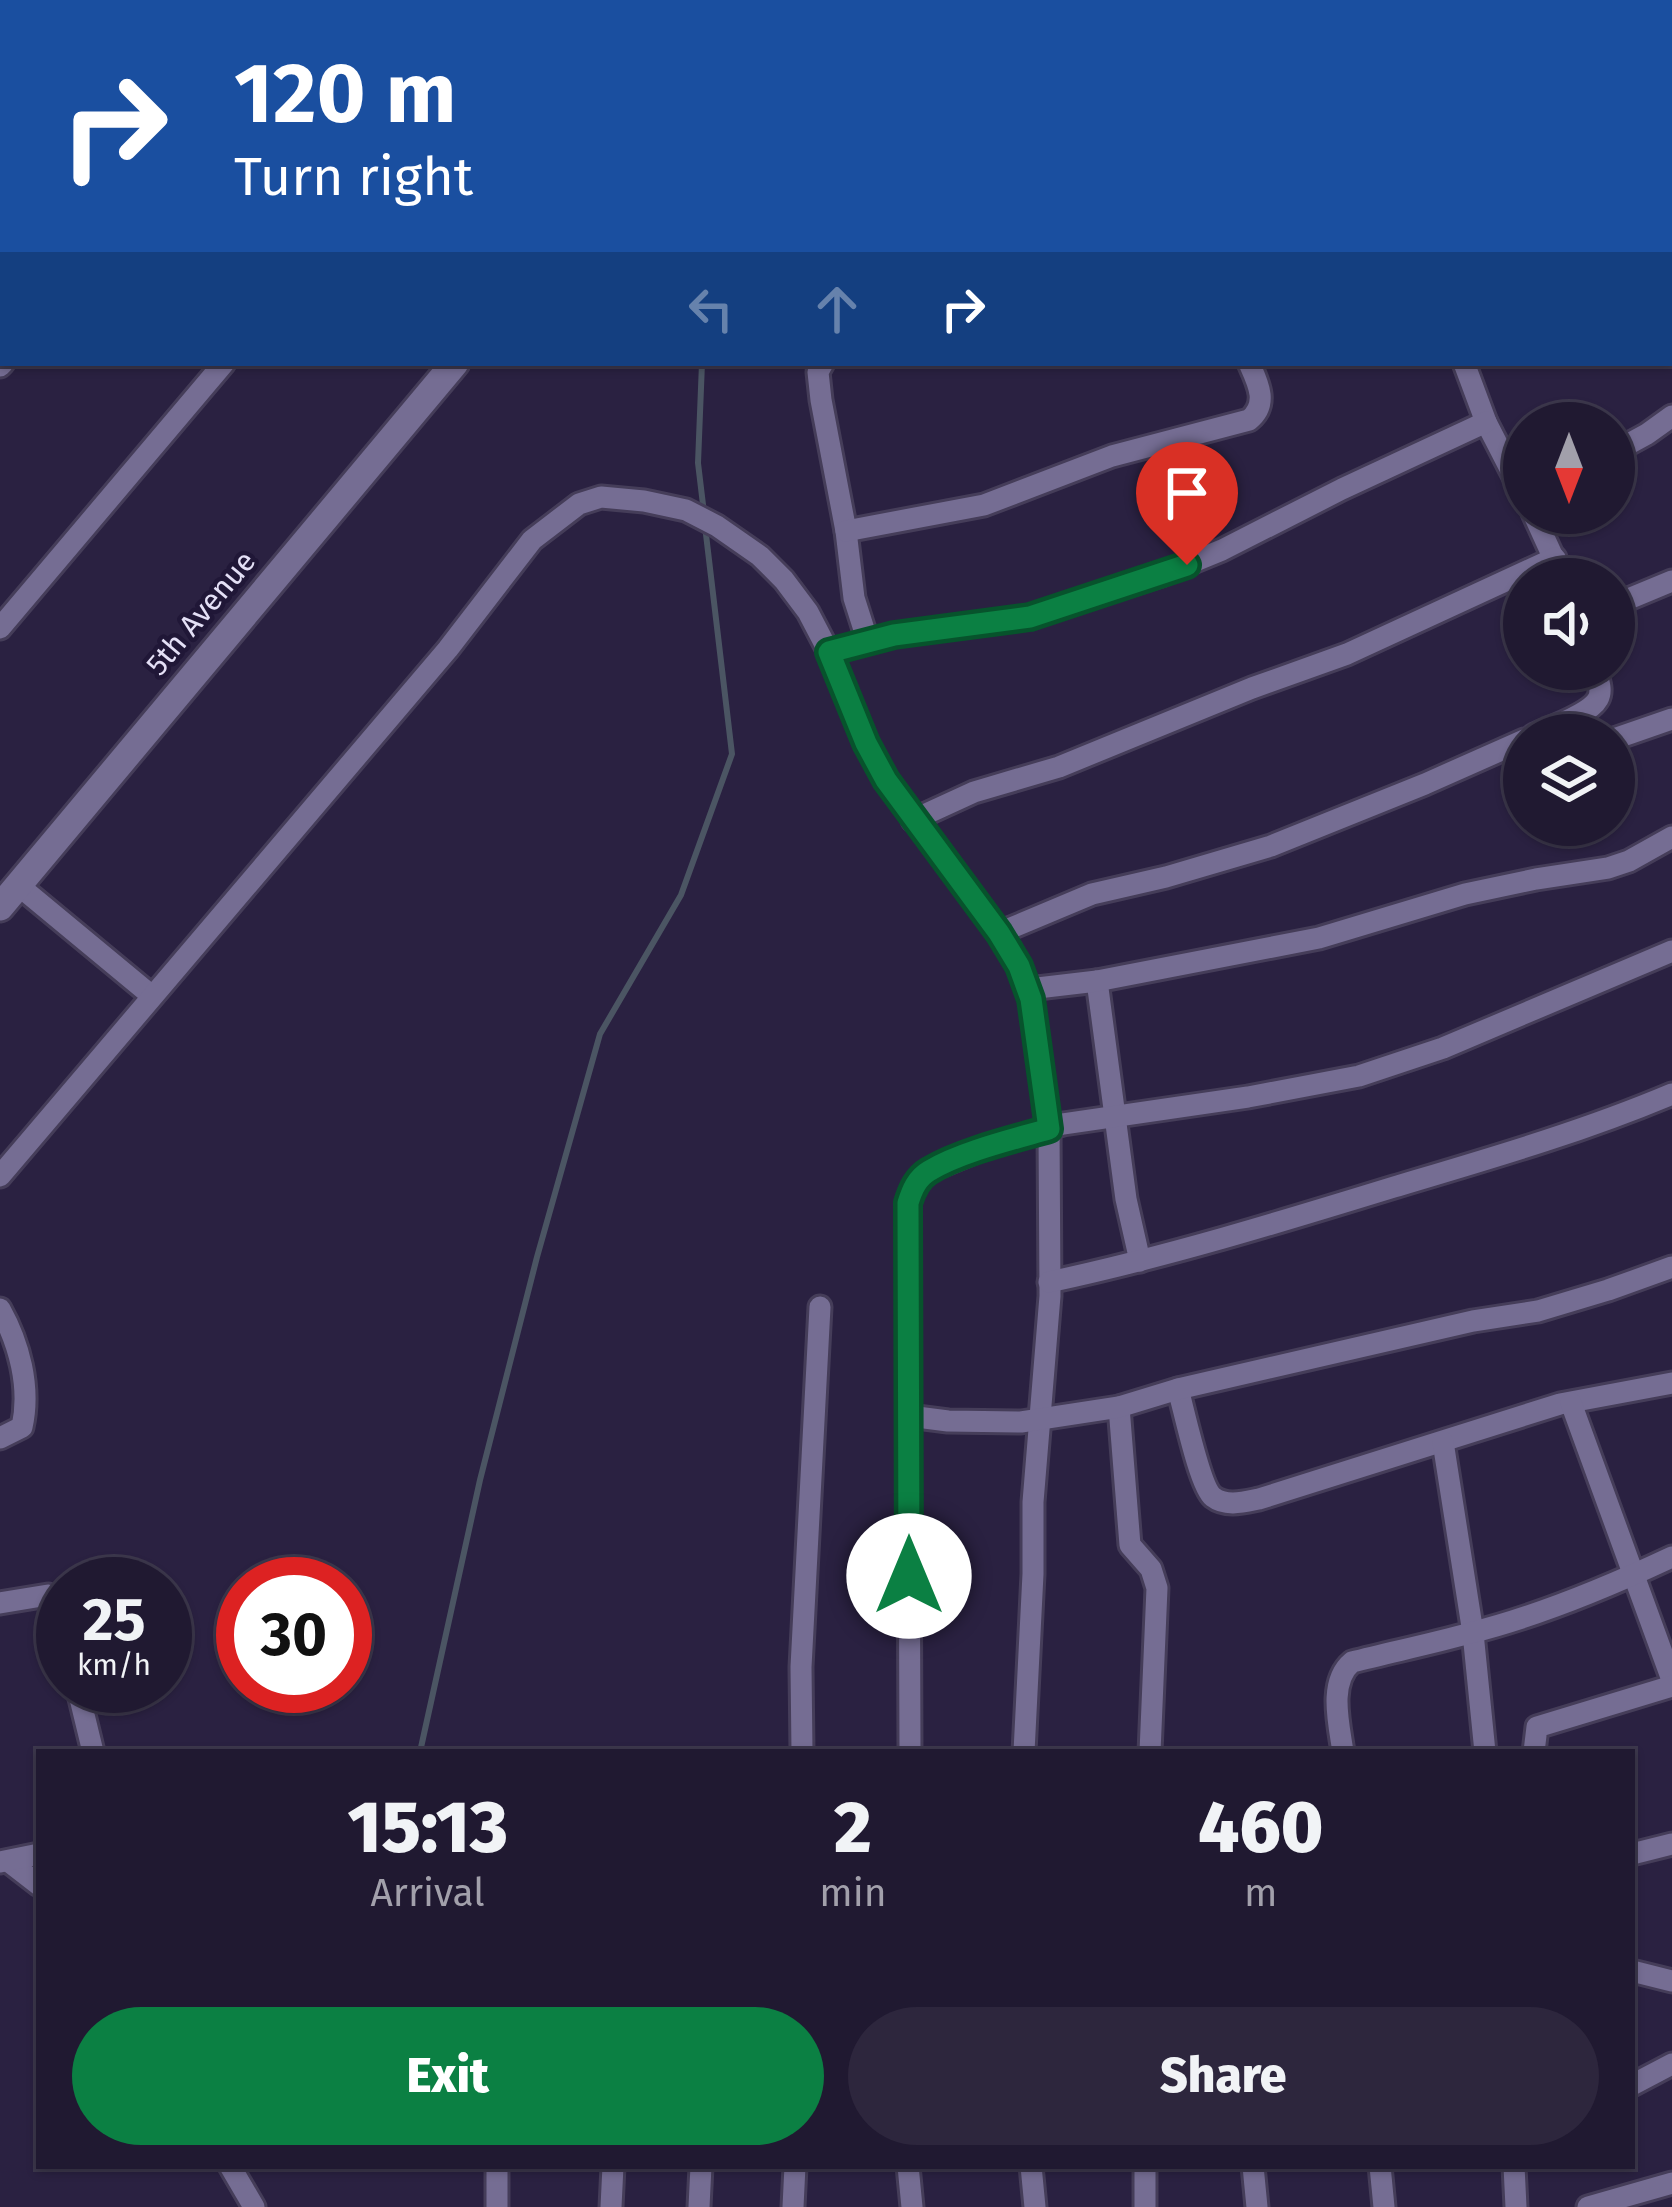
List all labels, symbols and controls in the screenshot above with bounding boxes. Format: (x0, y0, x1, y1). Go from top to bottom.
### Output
text: 120 m (234, 43, 456, 144)
icon: right (36, 48, 192, 204)
text: Turn right (234, 145, 473, 209)
icon: left (678, 276, 744, 342)
icon: ahead (804, 276, 870, 342)
icon: right (930, 276, 996, 342)
north arrow (1503, 402, 1635, 534)
map controls (1503, 402, 1635, 846)
pin (1136, 442, 1238, 565)
icon: arrive (1154, 460, 1220, 526)
street label: 5th Avenue (139, 544, 263, 682)
button: sound (1503, 558, 1635, 690)
button: layers (1503, 714, 1635, 846)
position arrow (846, 1513, 972, 1639)
speed limit sign: 30 (216, 1557, 372, 1713)
text: 25 (82, 1584, 146, 1656)
text: km/h (77, 1647, 151, 1683)
text: 15:13 (348, 1785, 508, 1871)
text: 2 (834, 1785, 872, 1871)
text: 460 (1198, 1785, 1324, 1871)
text: Arrival (371, 1870, 485, 1916)
text: min (819, 1870, 887, 1916)
text: m (1244, 1870, 1278, 1916)
button: Exit (72, 2007, 824, 2145)
button: Share (848, 2007, 1599, 2145)

